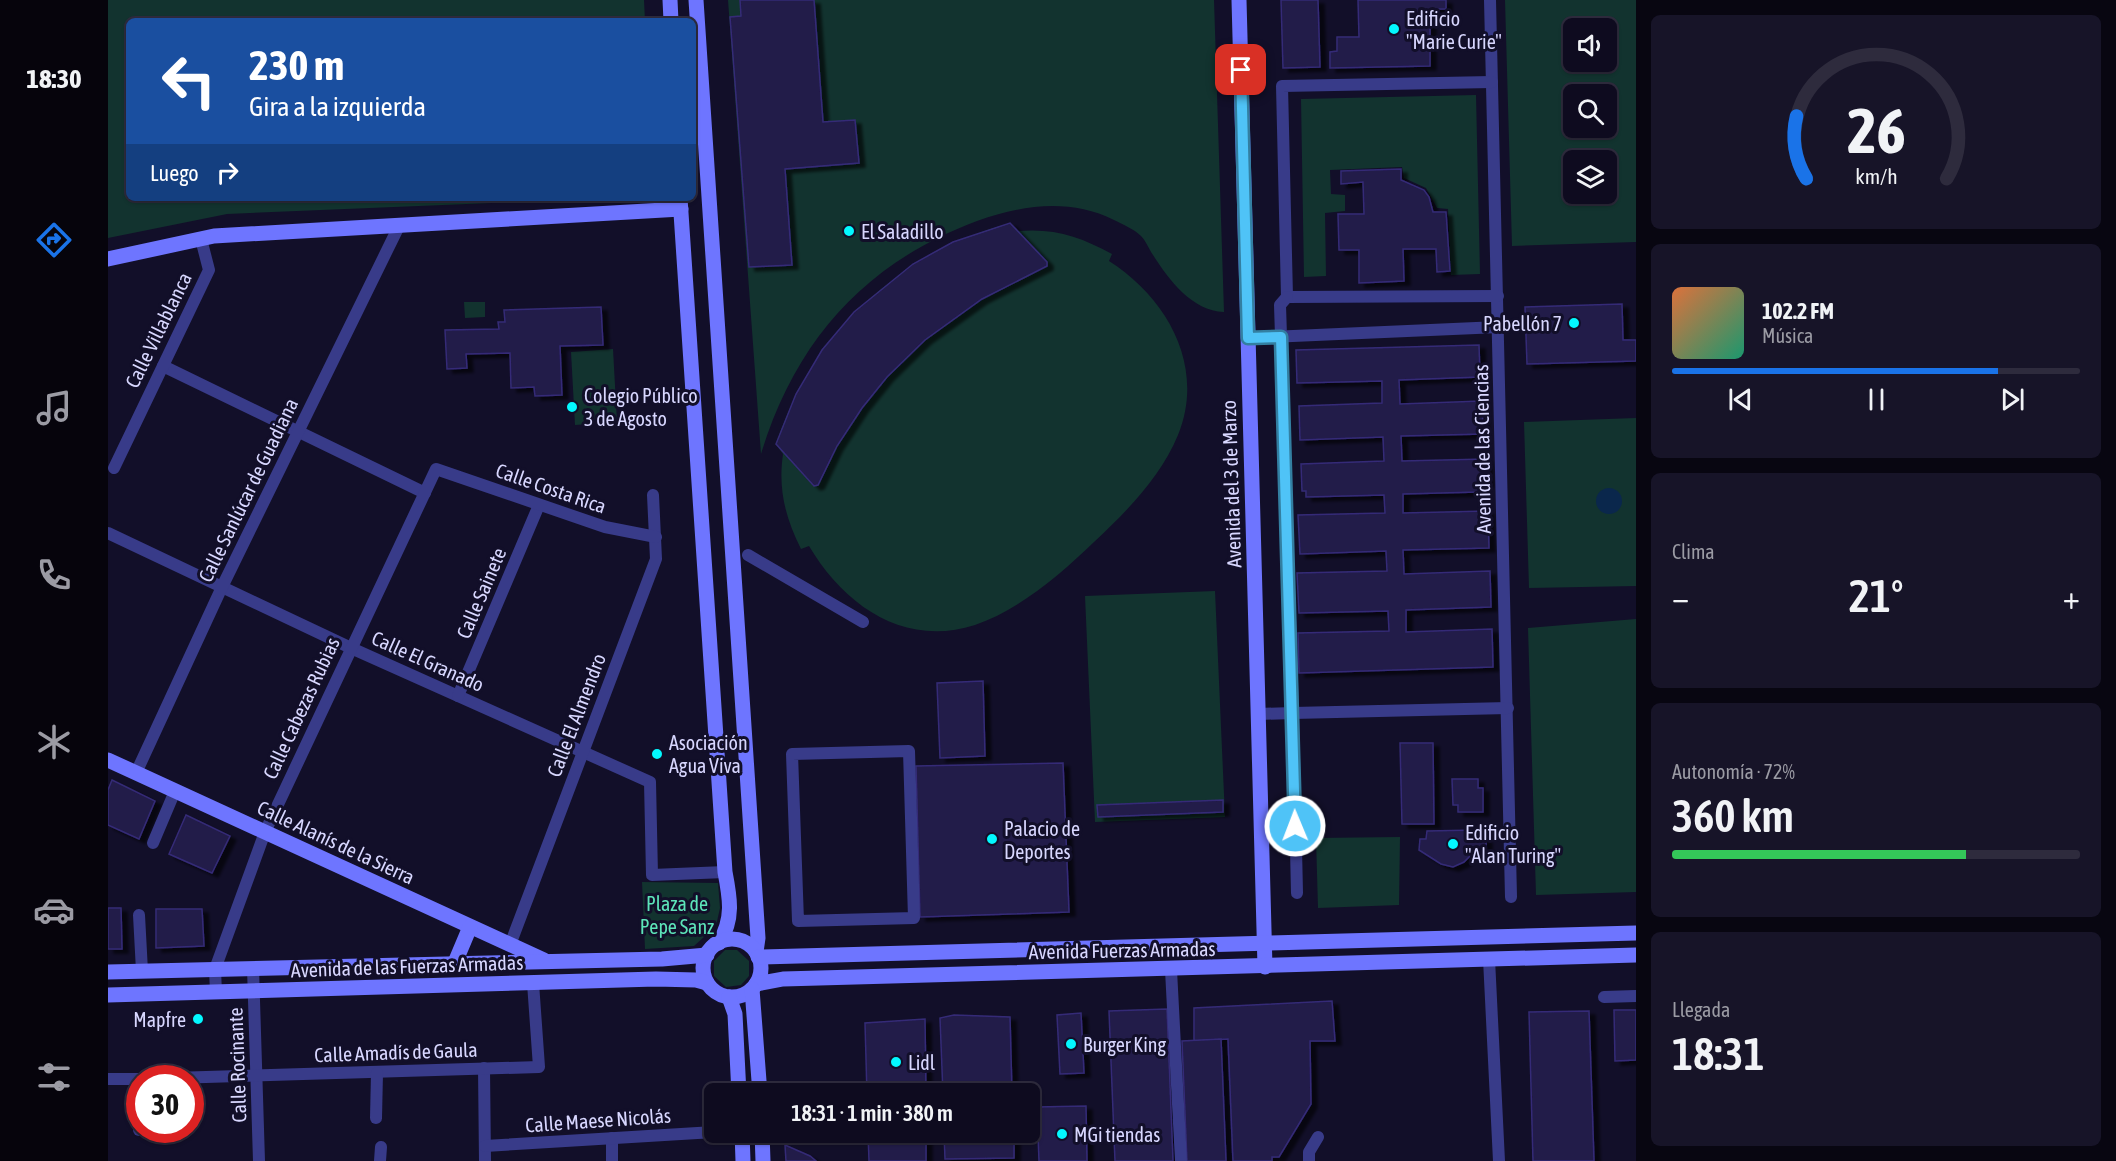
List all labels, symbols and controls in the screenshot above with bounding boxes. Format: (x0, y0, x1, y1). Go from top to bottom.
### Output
place label: Edificio "Marie Curie" (1406, 7, 1502, 53)
map controls (1563, 18, 1617, 204)
button: sound (1563, 18, 1617, 72)
marker: Edificio "Marie Curie" (1387, 22, 1401, 36)
text: 230 m (249, 41, 344, 89)
icon: left (150, 42, 228, 120)
pin (1215, 44, 1266, 95)
icon: arrive (1224, 53, 1257, 86)
text: 18:30 (26, 63, 82, 94)
button: search (1563, 84, 1617, 138)
text: Gira a la izquierda (249, 91, 426, 122)
text: 26 (1847, 95, 1905, 166)
button: layers (1563, 150, 1617, 204)
icon: right (211, 156, 244, 189)
text: Luego (150, 160, 199, 186)
text: km/h (1855, 164, 1897, 189)
icon: directions (33, 219, 75, 261)
place label: El Saladillo (861, 220, 944, 243)
marker: El Saladillo (842, 224, 856, 238)
street label: Calle Villablanca (120, 269, 196, 391)
text: 102.2 FM (1762, 298, 1834, 324)
place label: Pabellón 7 (1483, 312, 1562, 335)
marker: Pabellón 7 (1567, 316, 1581, 330)
text: Música (1762, 324, 1813, 347)
street label: Avenida de las Ciencias (1469, 364, 1495, 534)
icon: previous (1724, 383, 1757, 416)
icon: pause (1860, 383, 1893, 416)
icon: next (1996, 383, 2029, 416)
place label: Colegio Público 3 de Agosto (584, 384, 698, 430)
icon: music (33, 387, 75, 429)
street label: Calle Sanlúcar de Guadiana (194, 394, 302, 586)
marker: Colegio Público 3 de Agosto (565, 400, 579, 414)
street label: Avenida del 3 de Marzo (1217, 400, 1245, 568)
street label: Calle Costa Rica (493, 458, 609, 518)
text: Clima (1672, 540, 1715, 563)
street label: Calle Sainete (452, 544, 510, 642)
icon: phone (33, 554, 75, 596)
text: 21° (1849, 570, 1903, 622)
text: − (1672, 578, 1689, 616)
text: + (2063, 578, 2080, 616)
street label: Calle El Granado (368, 626, 488, 696)
street label: Calle Cabezas Rubias (258, 633, 344, 783)
street label: Calle El Almendro (542, 650, 610, 780)
icon: climate (33, 721, 75, 763)
place label: Asociación Agua Viva (669, 731, 748, 777)
marker: Asociación Agua Viva (650, 747, 664, 761)
text: Autonomía · 72% (1672, 760, 1795, 783)
text: 360 km (1672, 790, 1794, 842)
position arrow (1263, 794, 1327, 858)
street label: Calle Alanís de la Sierra (254, 796, 418, 888)
place label: Palacio de Deportes (1004, 817, 1080, 863)
place label: Edificio "Alan Turing" (1465, 821, 1561, 867)
marker: Palacio de Deportes (985, 832, 999, 846)
marker: Edificio "Alan Turing" (1446, 837, 1460, 851)
icon: car (33, 889, 75, 931)
park label: Plaza de Pepe Sanz (640, 892, 714, 938)
street label: Avenida Fuerzas Armadas (1028, 937, 1216, 963)
street label: Avenida de las Fuerzas Armadas (290, 950, 524, 982)
text: Llegada (1672, 998, 1730, 1021)
street label: Calle Rocinante (223, 1007, 251, 1123)
place label: Mapfre (133, 1008, 186, 1031)
marker: Mapfre (191, 1012, 205, 1026)
text: 18:31 (1672, 1028, 1765, 1080)
place label: Burger King (1083, 1033, 1166, 1056)
marker: Burger King (1064, 1037, 1078, 1051)
street label: Calle Amadís de Gaula (314, 1038, 478, 1066)
place label: Lidl (908, 1051, 936, 1074)
marker: Lidl (889, 1055, 903, 1069)
icon: filters (33, 1056, 75, 1098)
speed limit sign: 30 (126, 1065, 204, 1143)
text: 18:31 · 1 min · 380 m (791, 1100, 953, 1126)
street label: Calle Maese Nicolás (524, 1103, 672, 1137)
place label: MGi tiendas (1074, 1123, 1160, 1146)
marker: MGi tiendas (1055, 1127, 1069, 1141)

